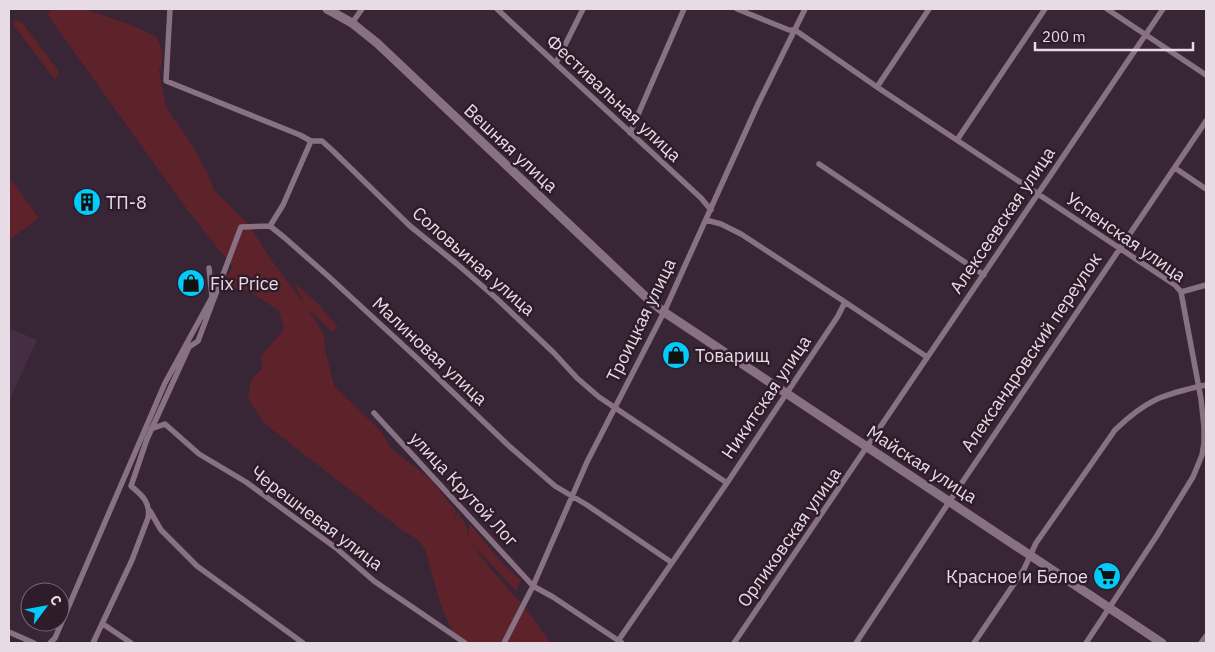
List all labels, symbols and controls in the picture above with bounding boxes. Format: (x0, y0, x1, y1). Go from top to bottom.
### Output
scale bar (1035, 20, 1192, 52)
text: 200 m (1042, 27, 1086, 46)
street label: Фестивальная улица (542, 29, 687, 167)
street label: Вешняя улица (459, 99, 563, 198)
street label: Алексеевская улица (944, 142, 1060, 298)
building icon: ТП-8 (72, 187, 102, 217)
street label: Успенская улица (1062, 187, 1191, 287)
place label: ТП-8 (106, 191, 147, 214)
street label: Соловьиная улица (408, 201, 540, 321)
street label: Александровский переулок (956, 248, 1106, 456)
street label: Троицкая улица (601, 254, 681, 385)
shop icon: Fix Price (176, 268, 206, 298)
place label: Fix Price (210, 272, 279, 295)
street label: Малиновая улица (368, 292, 493, 411)
street label: Никитская улица (716, 330, 816, 463)
shop icon: Товарищ (661, 340, 691, 370)
place label: Товарищ (695, 344, 770, 367)
street label: Майская улица (863, 420, 982, 508)
street label: улица Крутой Лог (405, 427, 523, 551)
street label: Черешневая улица (246, 461, 388, 576)
street label: Орликовская улица (732, 462, 846, 611)
supermarket icon: Красное и Белое (1092, 561, 1122, 591)
place label: Красное и Белое (946, 565, 1088, 588)
north arrow (20, 582, 70, 632)
text: С (46, 591, 66, 609)

